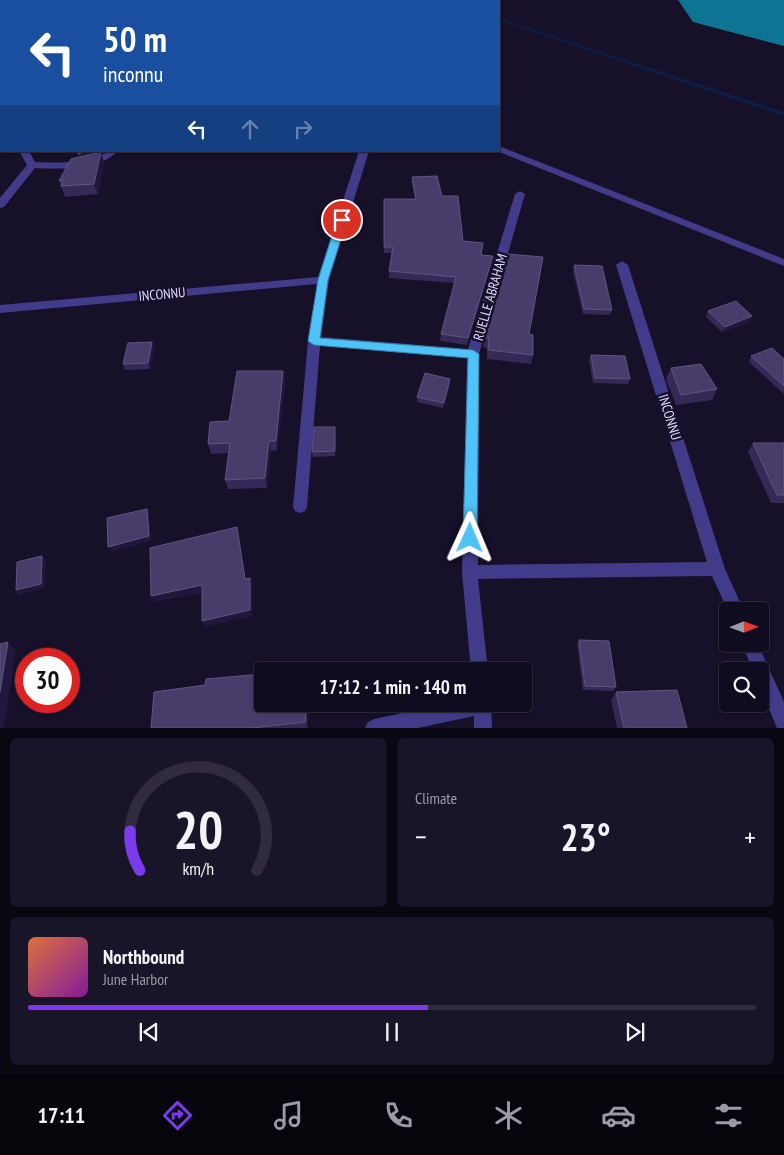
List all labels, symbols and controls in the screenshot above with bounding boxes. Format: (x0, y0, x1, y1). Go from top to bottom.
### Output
text: 50 m (103, 16, 167, 62)
icon: left (20, 20, 85, 85)
text: inconnu (103, 60, 163, 88)
icon: left (183, 115, 211, 143)
icon: ahead (236, 115, 264, 143)
icon: right (289, 115, 317, 143)
pin (321, 199, 363, 241)
icon: arrive (328, 206, 356, 234)
street label: RUELLE ABRAHAM (469, 251, 511, 343)
street label: INCONNU (138, 283, 186, 305)
street label: INCONNU (655, 392, 685, 442)
position arrow (443, 511, 495, 563)
north arrow (719, 602, 769, 652)
map controls (719, 602, 769, 712)
speed limit sign: 30 (15, 648, 80, 713)
button: search (719, 662, 769, 712)
text: 17:12 · 1 min · 140 m (320, 675, 466, 699)
text: Climate (415, 788, 457, 808)
text: 20 (174, 796, 223, 863)
text: 23° (560, 812, 611, 861)
text: − (415, 818, 427, 855)
text: + (744, 818, 756, 855)
text: km/h (183, 857, 214, 880)
text: Northbound (103, 945, 184, 969)
text: June Harbor (103, 969, 168, 989)
icon: previous (135, 1018, 163, 1046)
icon: pause (378, 1018, 406, 1046)
icon: next (621, 1018, 649, 1046)
icon: directions (160, 1098, 195, 1133)
icon: music (271, 1098, 306, 1133)
icon: phone (381, 1098, 416, 1133)
icon: climate (491, 1098, 526, 1133)
icon: car (601, 1098, 636, 1133)
icon: filters (711, 1098, 746, 1133)
text: 17:11 (38, 1101, 85, 1129)

